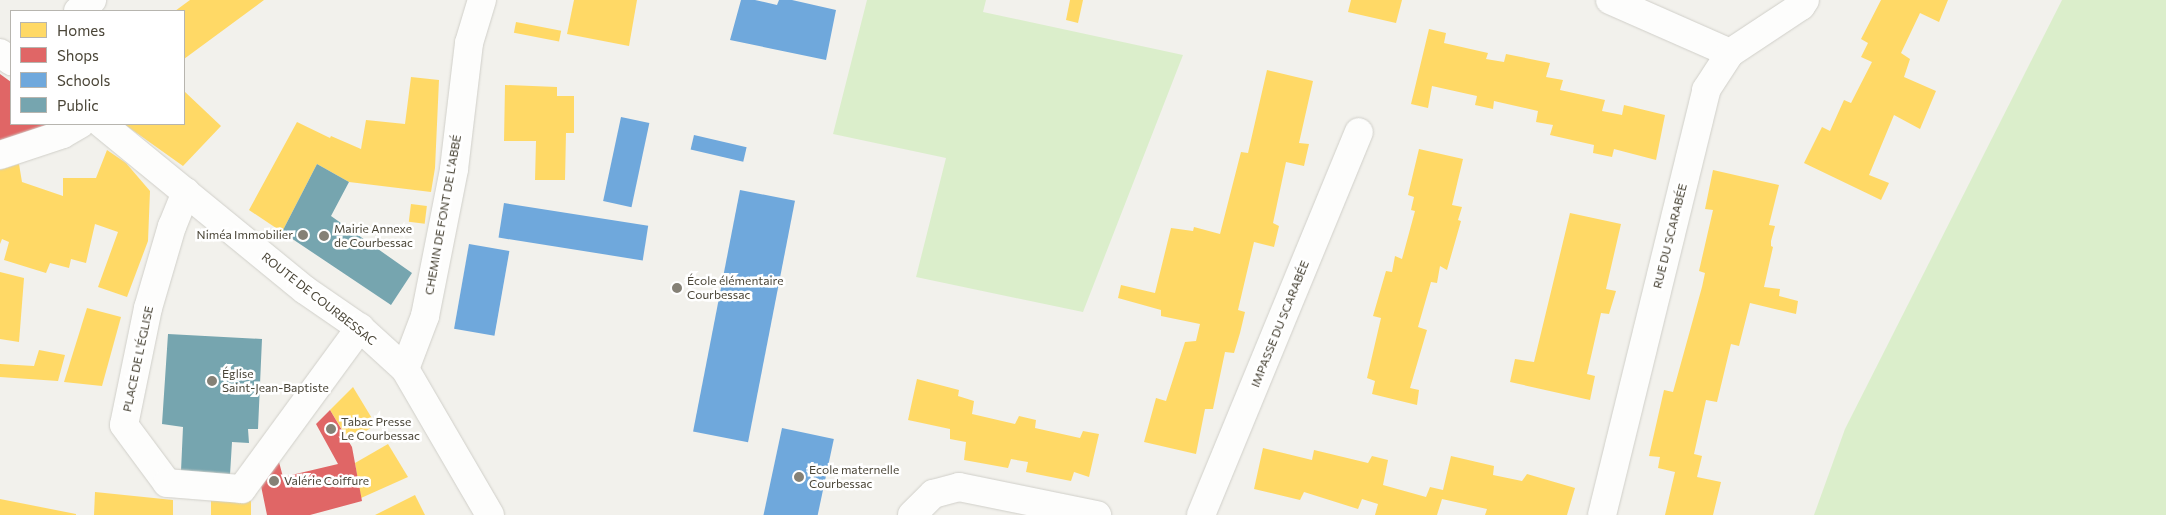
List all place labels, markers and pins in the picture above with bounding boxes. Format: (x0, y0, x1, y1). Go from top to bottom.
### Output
place label: Mairie Annexe de Courbessac (334, 222, 413, 250)
place label: Niméa Immobilier (197, 228, 293, 242)
marker: Niméa Immobilier (297, 229, 309, 241)
marker: Mairie Annexe de Courbessac (318, 230, 330, 242)
place label: École élémentaire Courbessac (687, 274, 783, 302)
marker: École élémentaire Courbessac (671, 282, 683, 294)
place label: Église Saint-Jean-Baptiste (222, 367, 329, 395)
marker: Église Saint-Jean-Baptiste (206, 375, 218, 387)
place label: Tabac Presse Le Courbessac (341, 415, 420, 443)
marker: Tabac Presse Le Courbessac (325, 423, 337, 435)
place label: Ecole maternelle Courbessac (809, 463, 899, 491)
marker: Ecole maternelle Courbessac (793, 471, 805, 483)
place label: Valérie Coiffure (284, 474, 369, 488)
marker: Valérie Coiffure (268, 475, 280, 487)

